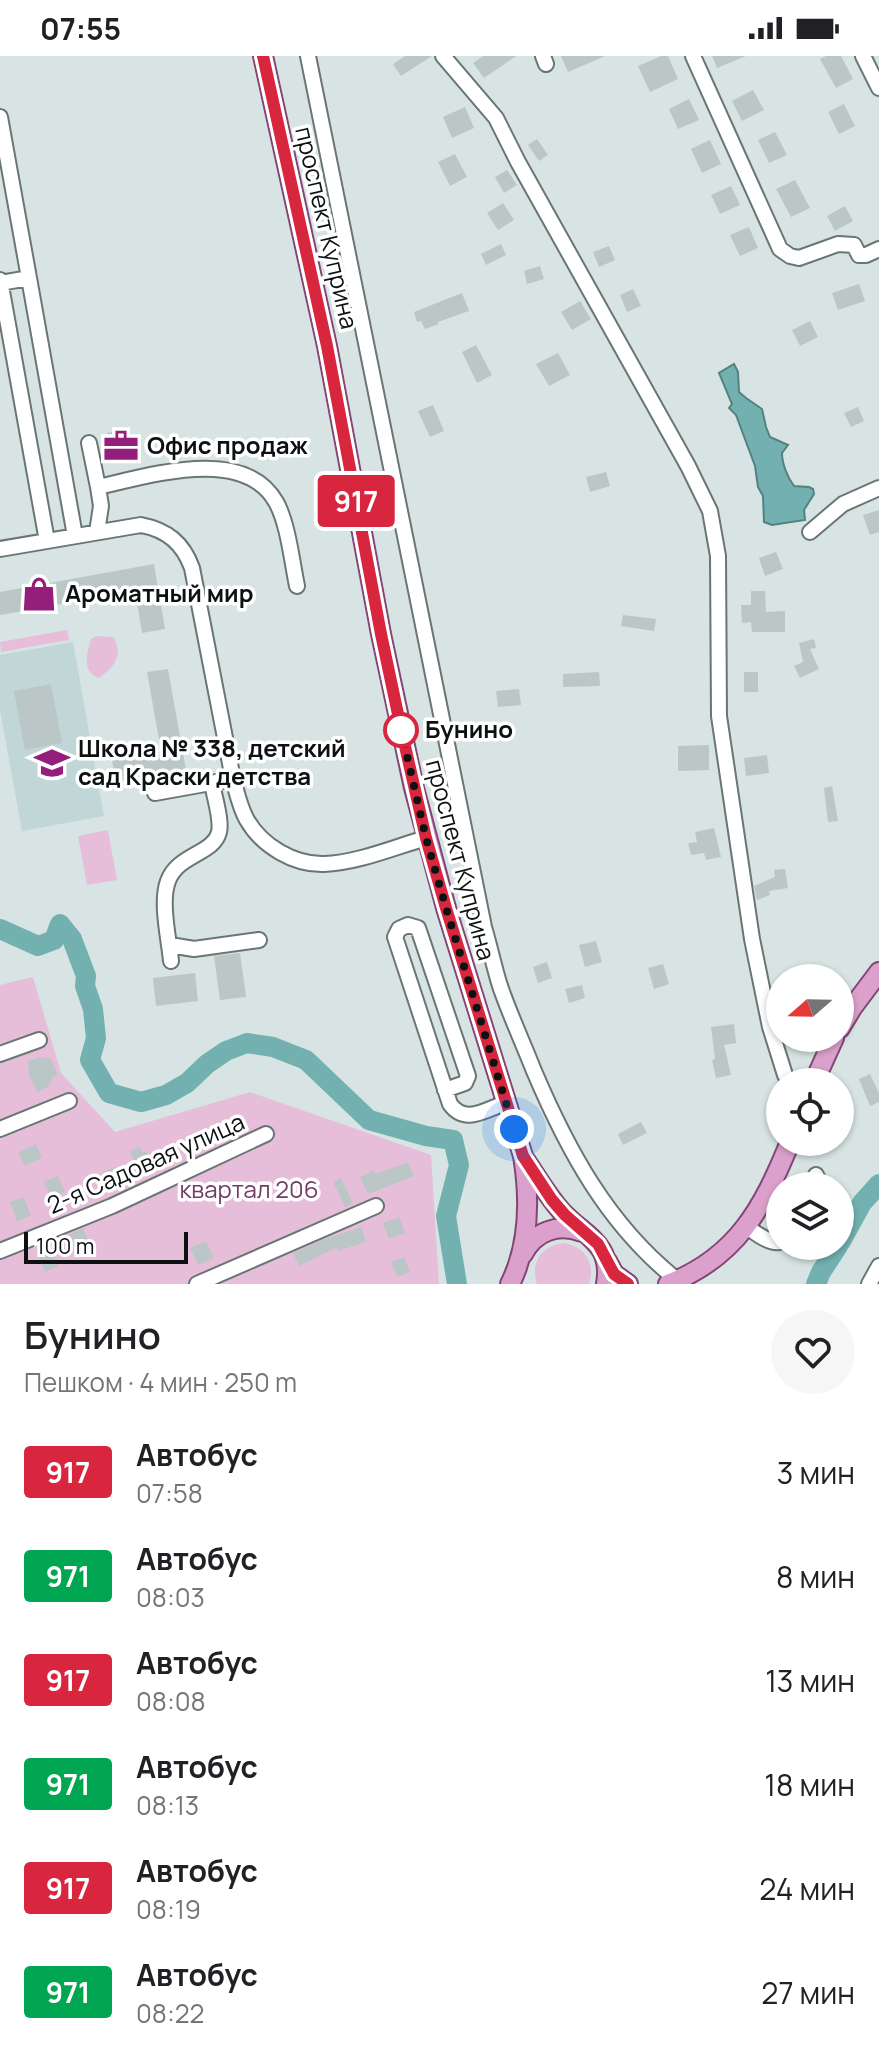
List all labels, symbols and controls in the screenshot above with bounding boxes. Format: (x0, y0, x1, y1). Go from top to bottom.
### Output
text: 07:55 (40, 8, 121, 49)
street label: проспект Куприна (288, 123, 367, 332)
office icon: Офис продаж (102, 427, 140, 465)
place label: Офис продаж (147, 428, 309, 461)
line badge: 917 (310, 475, 402, 527)
text: 917 (334, 482, 378, 520)
shop icon: Ароматный мир (20, 575, 58, 613)
place label: Ароматный мир (65, 576, 254, 609)
place label: Бунино (425, 712, 513, 745)
marker: Бунино (384, 713, 418, 747)
place label: Школа № 338, детский сад Краски детства (78, 731, 346, 792)
school or university icon: Школа № 338, детский сад Краски детства (33, 744, 71, 782)
street label: проспект Куприна (419, 755, 504, 964)
north arrow (766, 964, 854, 1052)
map controls (766, 964, 854, 1260)
button: locate (766, 1068, 854, 1156)
street label: 2-я Садовая улица (41, 1104, 249, 1221)
your location (494, 1109, 534, 1149)
park label: квартал 206 (179, 1172, 319, 1205)
button: layers (766, 1172, 854, 1260)
scale bar (24, 1228, 188, 1264)
text: 100 m (36, 1231, 94, 1261)
text: Бунино (24, 1308, 161, 1360)
button: heart (771, 1310, 855, 1394)
text: Пешком · 4 мин · 250 m (24, 1364, 297, 1400)
text: Автобус (136, 1434, 258, 1475)
text: 3 мин (777, 1452, 855, 1493)
text: 917 (46, 1453, 90, 1491)
text: 07:58 (136, 1475, 203, 1511)
text: Автобус (136, 1538, 258, 1579)
text: 8 мин (776, 1556, 855, 1597)
text: 971 (46, 1557, 90, 1595)
text: 08:03 (136, 1579, 205, 1615)
text: Автобус (136, 1642, 258, 1683)
text: 13 мин (765, 1660, 855, 1701)
text: 917 (46, 1661, 90, 1699)
text: 08:08 (136, 1683, 206, 1719)
text: Автобус (136, 1746, 258, 1787)
text: 18 мин (764, 1764, 855, 1805)
text: 971 (46, 1765, 90, 1803)
text: 08:13 (136, 1787, 199, 1823)
text: Автобус (136, 1850, 258, 1891)
text: 24 мин (759, 1868, 855, 1909)
text: 917 (46, 1869, 90, 1907)
text: 08:19 (136, 1891, 201, 1927)
text: Автобус (136, 1954, 258, 1995)
text: 27 мин (761, 1972, 855, 2013)
text: 971 (46, 1973, 90, 2011)
text: 08:22 (136, 1995, 204, 2031)

